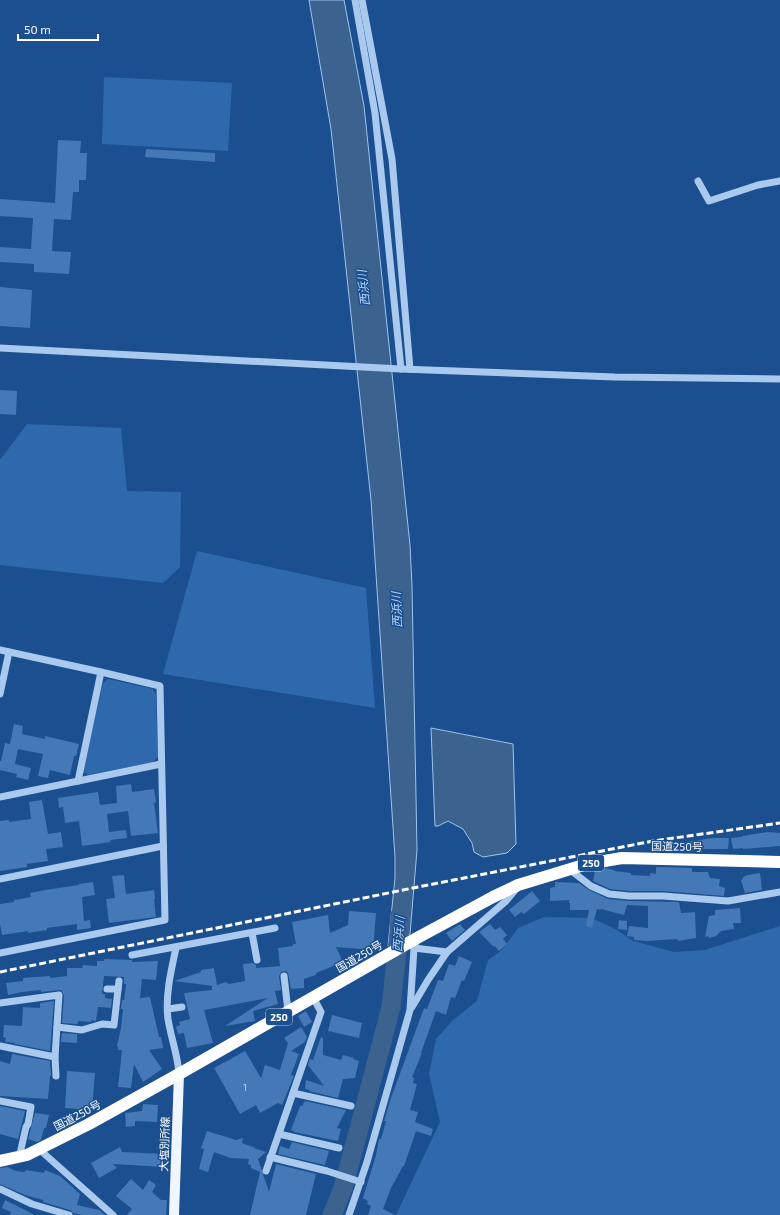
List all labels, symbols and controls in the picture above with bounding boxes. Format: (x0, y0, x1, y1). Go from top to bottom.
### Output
scale bar (18, 16, 98, 42)
text: 50 m (24, 22, 51, 36)
water label: 西浜川 (354, 267, 372, 307)
water label: 西浜川 (388, 590, 404, 628)
street label: 国道250号 (651, 839, 703, 853)
road number: 250 (578, 855, 604, 871)
water label: 西浜川 (389, 913, 407, 953)
street label: 国道250号 (333, 937, 385, 975)
road number: 250 (266, 1009, 292, 1025)
house number: 1 (243, 1082, 247, 1093)
street label: 国道250号 (51, 1097, 103, 1133)
street label: 大塩別所線 (157, 1116, 171, 1172)

